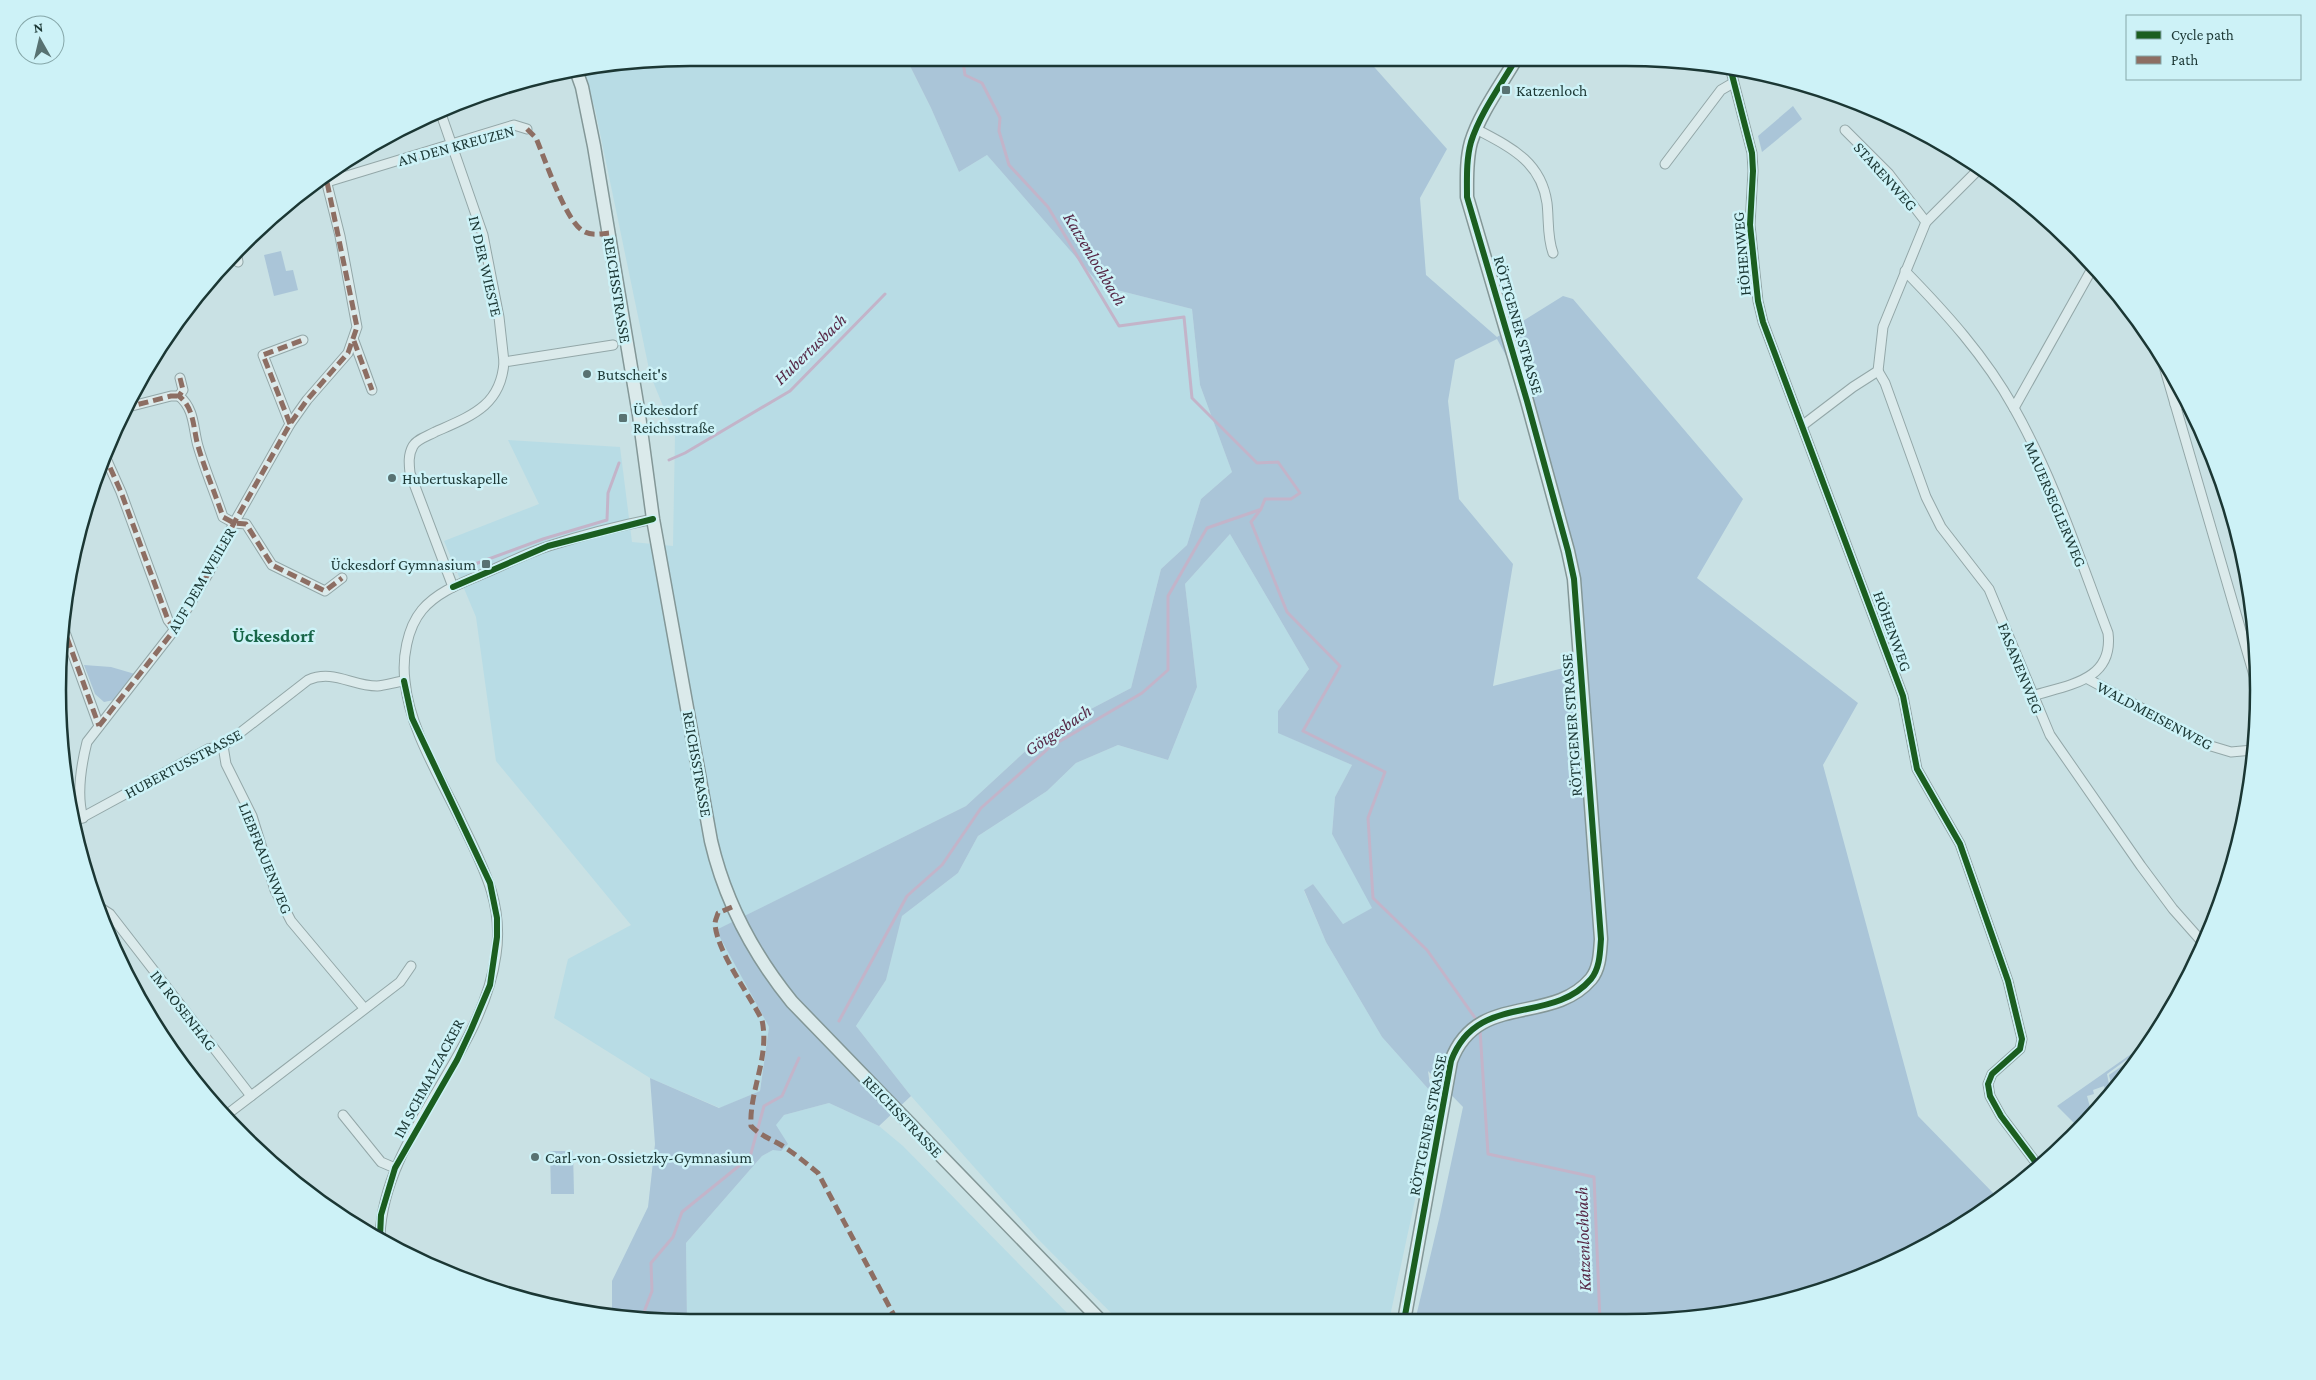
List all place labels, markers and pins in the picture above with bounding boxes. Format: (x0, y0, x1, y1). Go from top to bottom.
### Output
place label: Katzenloch (1516, 82, 1588, 99)
marker: Katzenloch (1500, 84, 1512, 96)
place label: Butscheit's (597, 366, 667, 383)
marker: Butscheit's (581, 368, 593, 380)
place label: Ückesdorf Reichsstraße (633, 401, 715, 436)
marker: Ückesdorf Reichsstraße (617, 412, 629, 424)
place label: Hubertuskapelle (402, 470, 508, 488)
marker: Hubertuskapelle (386, 472, 398, 484)
place label: Ückesdorf Gymnasium (331, 556, 476, 574)
marker: Ückesdorf Gymnasium (480, 558, 492, 570)
place label: Carl-von-Ossietzky-Gymnasium (545, 1149, 752, 1167)
marker: Carl-von-Ossietzky-Gymnasium (529, 1151, 541, 1163)

